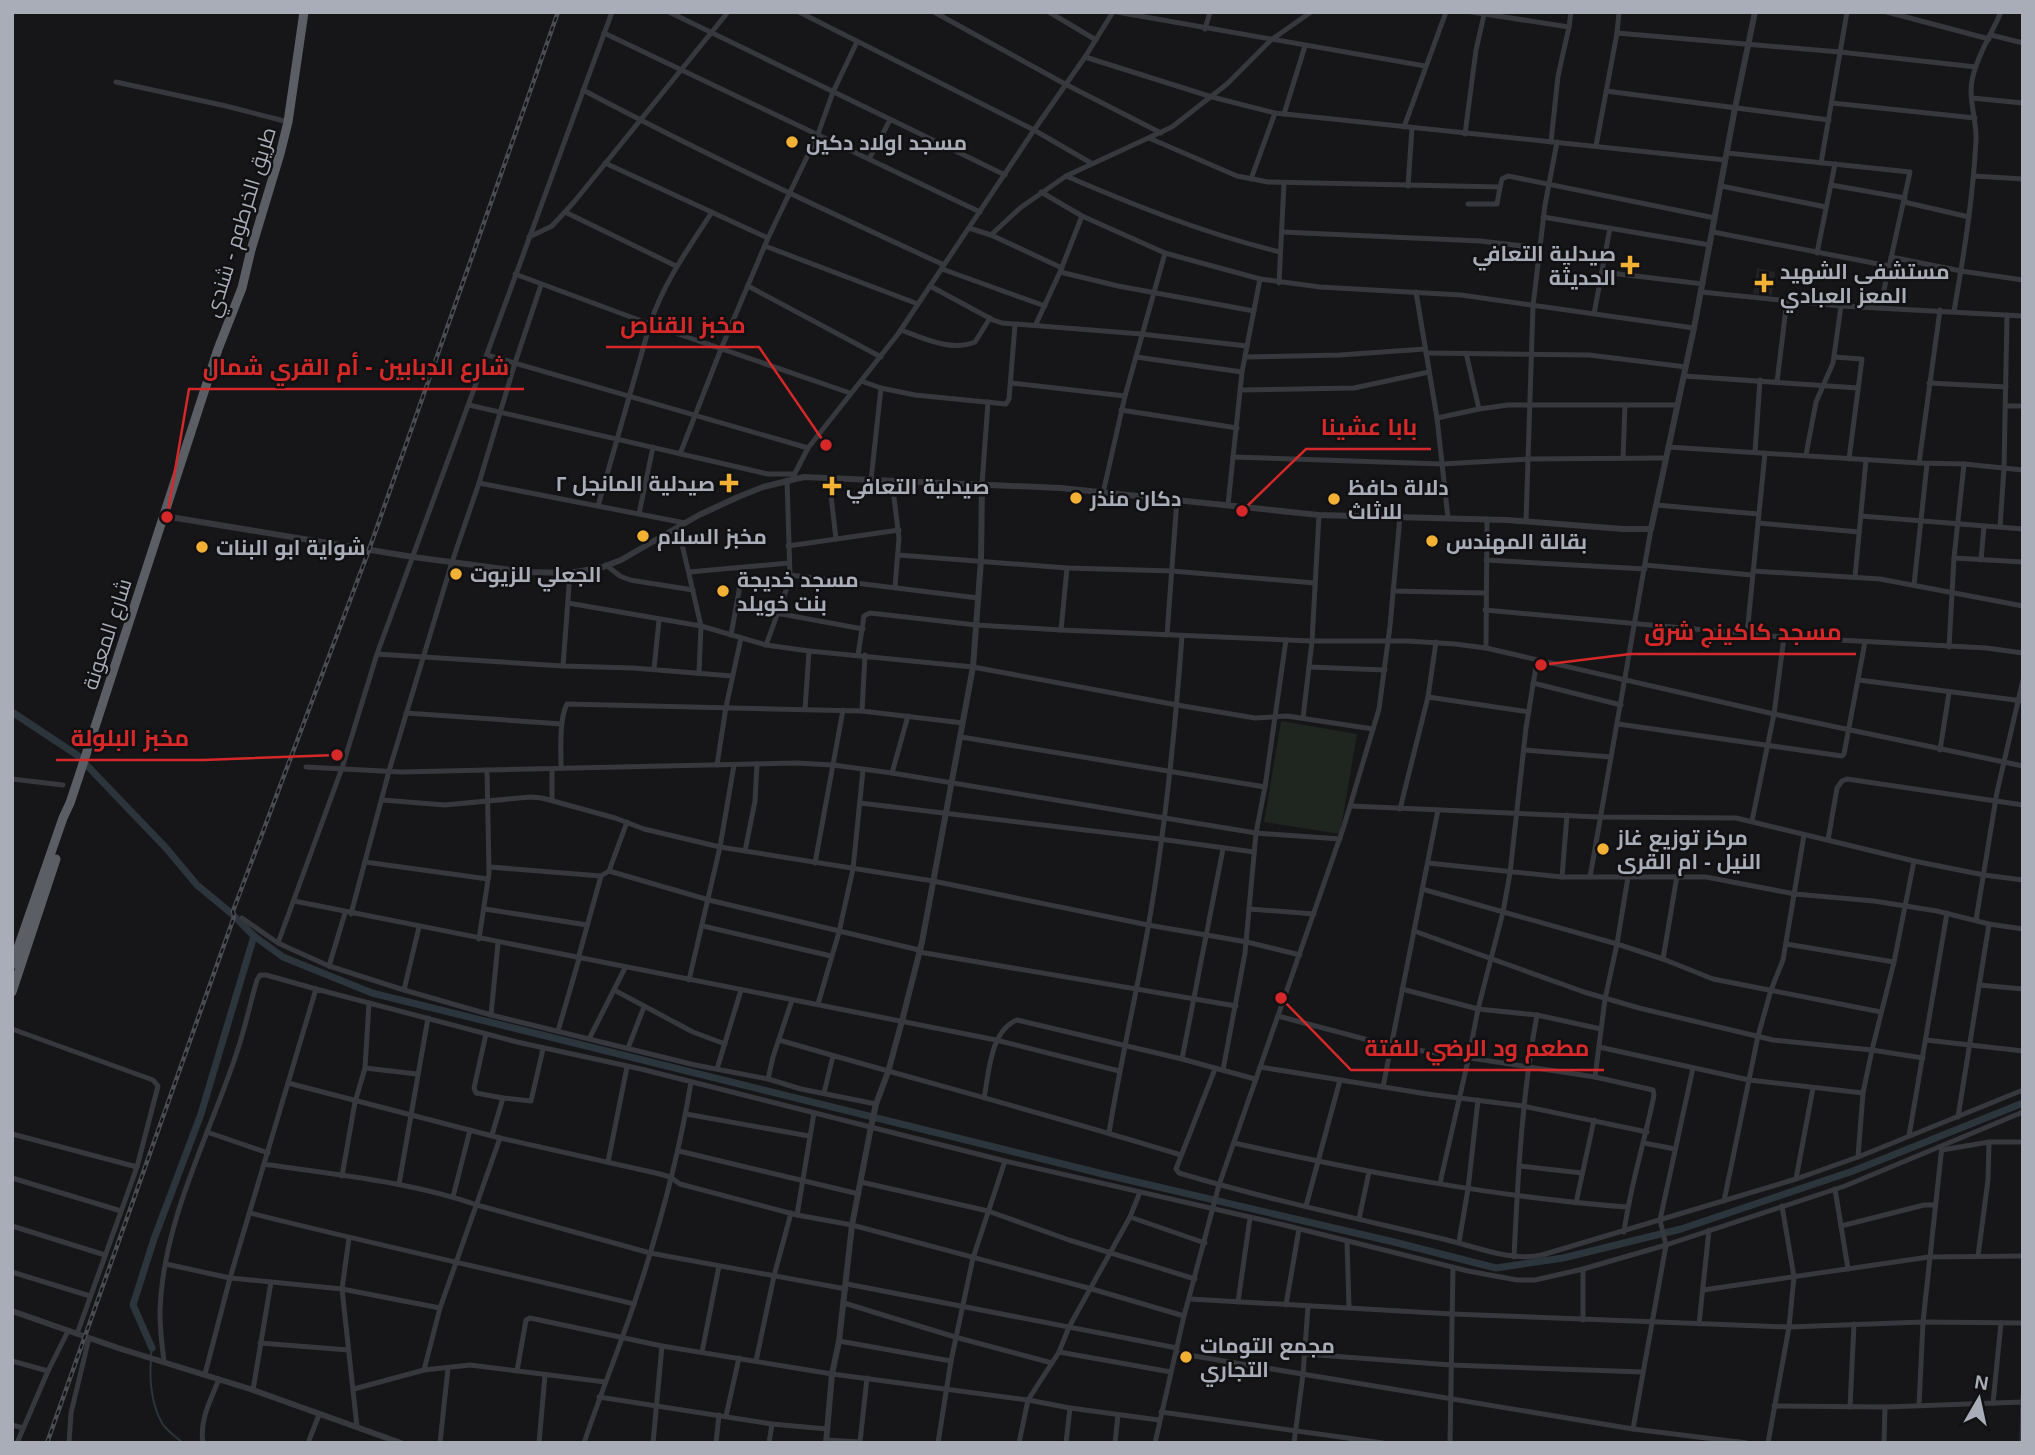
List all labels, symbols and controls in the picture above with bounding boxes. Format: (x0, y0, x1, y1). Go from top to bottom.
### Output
street label: طريق الخرطوم - شندي (200, 124, 285, 321)
place label: مسجد اولاد دكين (806, 131, 967, 156)
marker: مسجد اولاد دكين (784, 134, 800, 150)
place label: صيدلية التعافي الحديثة (1472, 242, 1616, 290)
marker: صيدلية التعافي الحديثة (1622, 257, 1638, 273)
place label: مستشفى الشهيد المعز العبادي (1780, 260, 1950, 313)
marker: مستشفى الشهيد المعز العبادي (1754, 273, 1774, 293)
callout: مخبز القناص (606, 303, 759, 347)
text: مخبز القناص (620, 312, 746, 339)
callout: شارع الدبابين - أم القري شمال (189, 345, 524, 389)
text: شارع الدبابين - أم القري شمال (203, 352, 509, 386)
callout: بابا عشينا (1306, 405, 1431, 449)
text: بابا عشينا (1321, 414, 1417, 440)
place label: صيدلية المانجل ٢ (555, 472, 715, 496)
marker: صيدلية المانجل ٢ (721, 475, 737, 491)
place label: صيدلية التعافي (846, 475, 990, 504)
place label: دلالة حافظ للاثاث (1348, 476, 1449, 523)
marker: صيدلية التعافي (824, 478, 840, 494)
place label: دكان منذر (1089, 487, 1181, 511)
marker: دكان منذر (1068, 490, 1084, 506)
marker: دلالة حافظ للاثاث (1326, 491, 1342, 507)
place label: مخبز السلام (657, 525, 767, 551)
marker: مخبز السلام (635, 528, 651, 544)
place label: بقالة المهندس (1446, 530, 1587, 555)
marker: بقالة المهندس (1424, 533, 1440, 549)
place label: شواية ابو البنات (216, 536, 365, 561)
marker: شواية ابو البنات (194, 539, 210, 555)
place label: الجعلي للزيوت (470, 563, 602, 592)
marker: الجعلي للزيوت (448, 566, 464, 582)
place label: مسجد خديجة بنت خويلد (737, 568, 859, 617)
street label: شارع المعونة (78, 576, 139, 693)
marker: مسجد خديجة بنت خويلد (715, 583, 731, 599)
callout: مسجد كاكينج شرق (1630, 610, 1856, 654)
text: مسجد كاكينج شرق (1644, 619, 1842, 648)
callout: مخبز البلولة (56, 716, 203, 760)
text: مخبز البلولة (71, 725, 189, 752)
place label: مركز توزيع غاز النيل - ام القرى (1616, 826, 1761, 876)
marker: مركز توزيع غاز النيل - ام القرى (1595, 841, 1611, 857)
callout: مطعم ود الرضي للفتة (1351, 1026, 1604, 1070)
text: مطعم ود الرضي للفتة (1364, 1035, 1590, 1066)
place label: مجمع التومات التجاري (1200, 1334, 1335, 1387)
marker: مجمع التومات التجاري (1178, 1349, 1194, 1365)
north arrow (1944, 1364, 2014, 1434)
text: N (1973, 1371, 1990, 1394)

